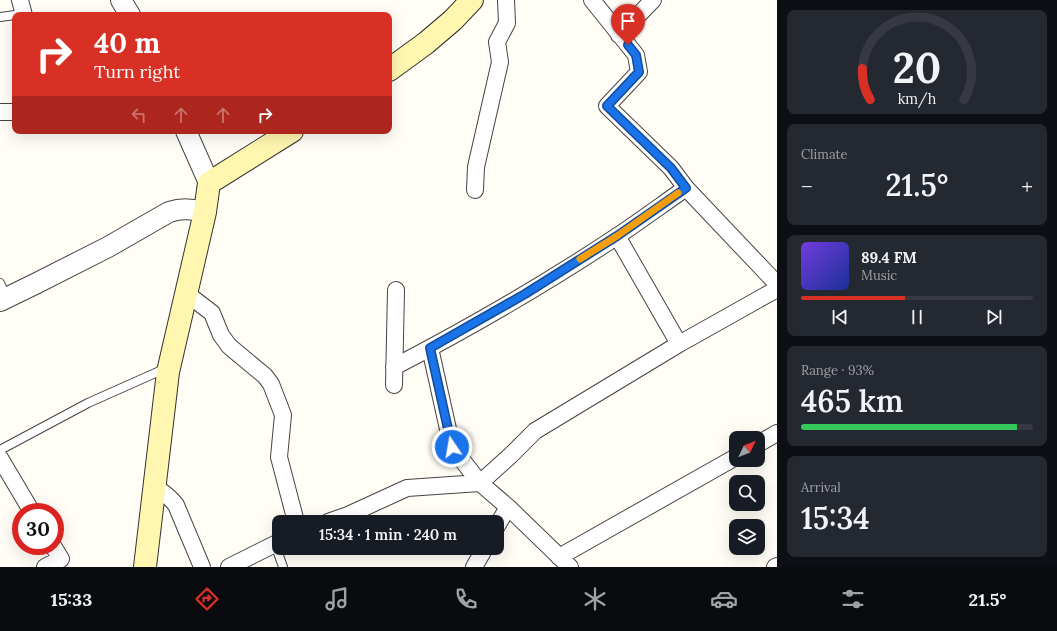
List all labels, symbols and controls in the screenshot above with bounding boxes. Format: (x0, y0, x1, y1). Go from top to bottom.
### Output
pin (611, 4, 645, 45)
icon: arrive (617, 10, 639, 32)
text: 40 m (94, 25, 160, 61)
icon: right (28, 28, 80, 80)
text: 20 (893, 41, 941, 94)
text: Turn right (94, 60, 180, 83)
text: km/h (898, 90, 937, 109)
icon: left (128, 104, 150, 126)
icon: ahead (170, 104, 192, 126)
icon: ahead (212, 104, 234, 126)
icon: right (254, 104, 276, 126)
text: Climate (801, 146, 848, 163)
text: 21.5° (886, 166, 948, 204)
text: − (801, 172, 813, 200)
text: + (1021, 172, 1033, 200)
text: 89.4 FM (861, 248, 917, 267)
text: Music (861, 267, 897, 284)
icon: previous (829, 306, 851, 328)
icon: pause (906, 306, 928, 328)
icon: next (983, 306, 1005, 328)
text: Range · 93% (801, 362, 874, 379)
text: 465 km (801, 382, 903, 420)
position arrow (431, 426, 473, 468)
north arrow (729, 431, 765, 467)
map controls (729, 431, 765, 555)
button: search (729, 475, 765, 511)
text: Arrival (801, 479, 841, 496)
text: 15:34 (801, 499, 870, 537)
speed limit sign: 30 (12, 503, 64, 555)
button: layers (729, 519, 765, 555)
text: 15:34 · 1 min · 240 m (319, 525, 457, 544)
icon: directions (193, 585, 221, 613)
icon: music (323, 585, 351, 613)
icon: phone (452, 585, 480, 613)
icon: climate (581, 585, 609, 613)
icon: car (710, 585, 738, 613)
icon: filters (839, 585, 867, 613)
text: 15:33 (51, 588, 92, 611)
text: 21.5° (969, 588, 1006, 611)

